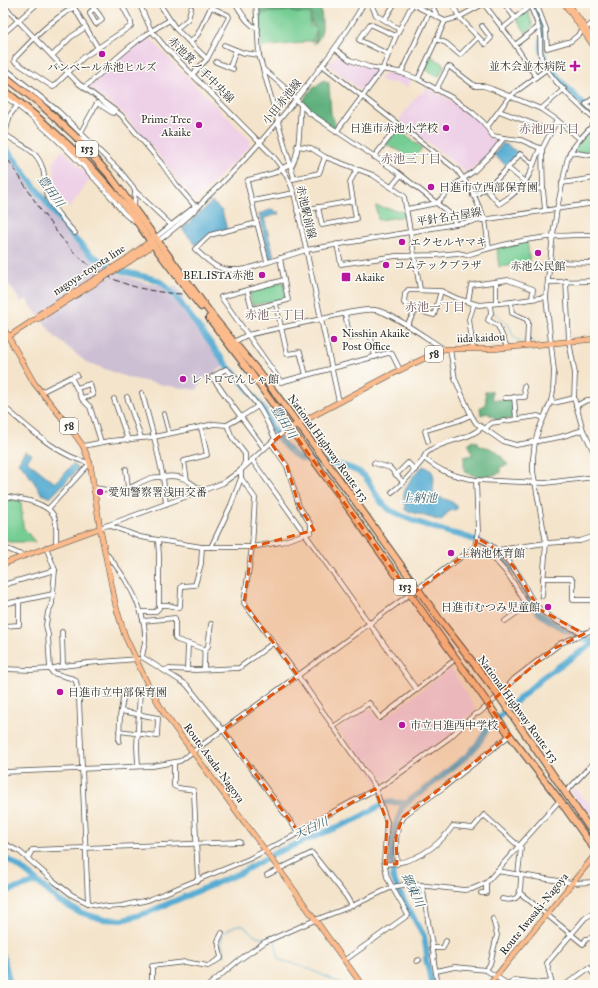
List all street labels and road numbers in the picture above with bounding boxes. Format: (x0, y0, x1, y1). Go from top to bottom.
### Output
street label: 赤池箕ノ手中央線 (165, 34, 237, 106)
street label: 小田赤池線 (260, 77, 304, 127)
road number: 153 (76, 141, 98, 157)
street label: 赤池駅前線 (293, 184, 319, 240)
street label: 平針名古屋線 (415, 205, 483, 229)
street label: nagoya-toyota line (51, 242, 128, 298)
street label: iida kaidou (457, 331, 505, 345)
road number: 58 (425, 346, 443, 362)
street label: National Highway Route 153 (285, 392, 371, 504)
road number: 58 (60, 418, 78, 434)
road number: 153 (394, 579, 416, 595)
street label: National Highway Route 153 (475, 653, 561, 765)
street label: Route Asada-Nagoya (181, 721, 247, 805)
street label: Route Iwasaki-Nagoya (497, 870, 571, 958)

